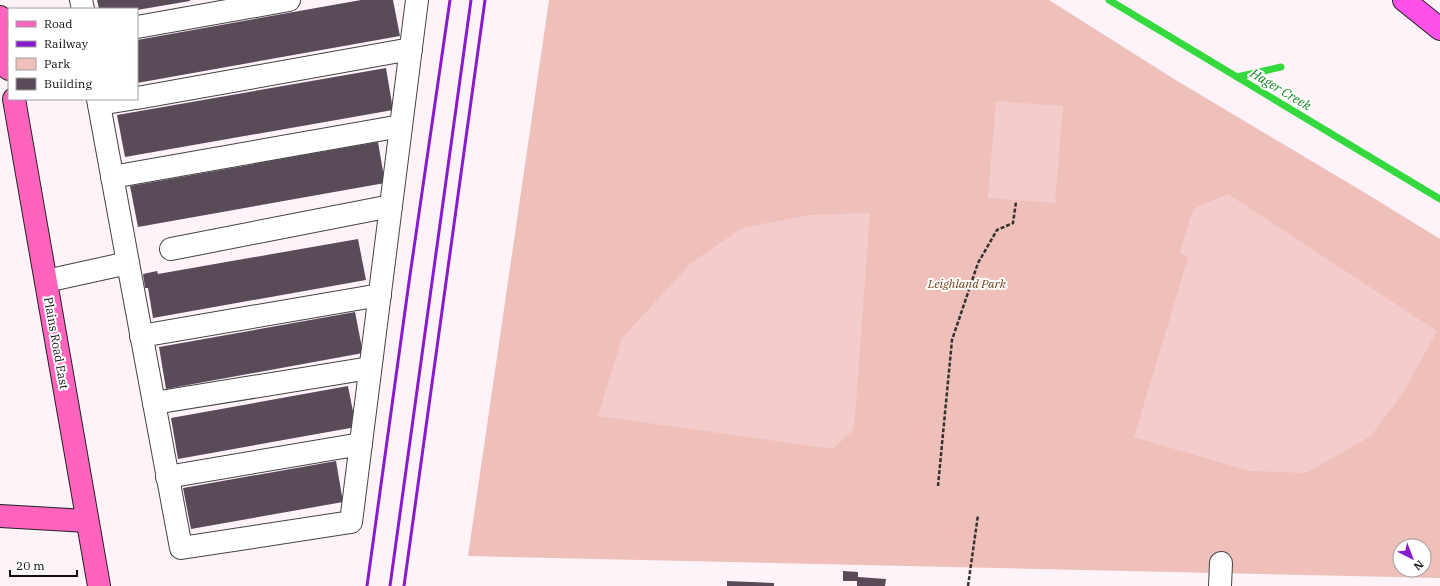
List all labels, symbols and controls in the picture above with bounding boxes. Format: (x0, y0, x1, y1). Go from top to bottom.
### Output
legend (8, 8, 138, 100)
text: Road (44, 16, 73, 31)
text: Railway (44, 36, 89, 51)
text: Park (44, 56, 70, 71)
water label: Hager Creek (1246, 64, 1314, 114)
text: Building (44, 76, 92, 91)
park label: Leighland Park (927, 276, 1007, 291)
street label: Plains Road East (41, 296, 72, 390)
north arrow (1392, 538, 1432, 578)
scale bar (10, 552, 77, 578)
text: N (1411, 557, 1427, 574)
text: 20 m (16, 558, 45, 573)

